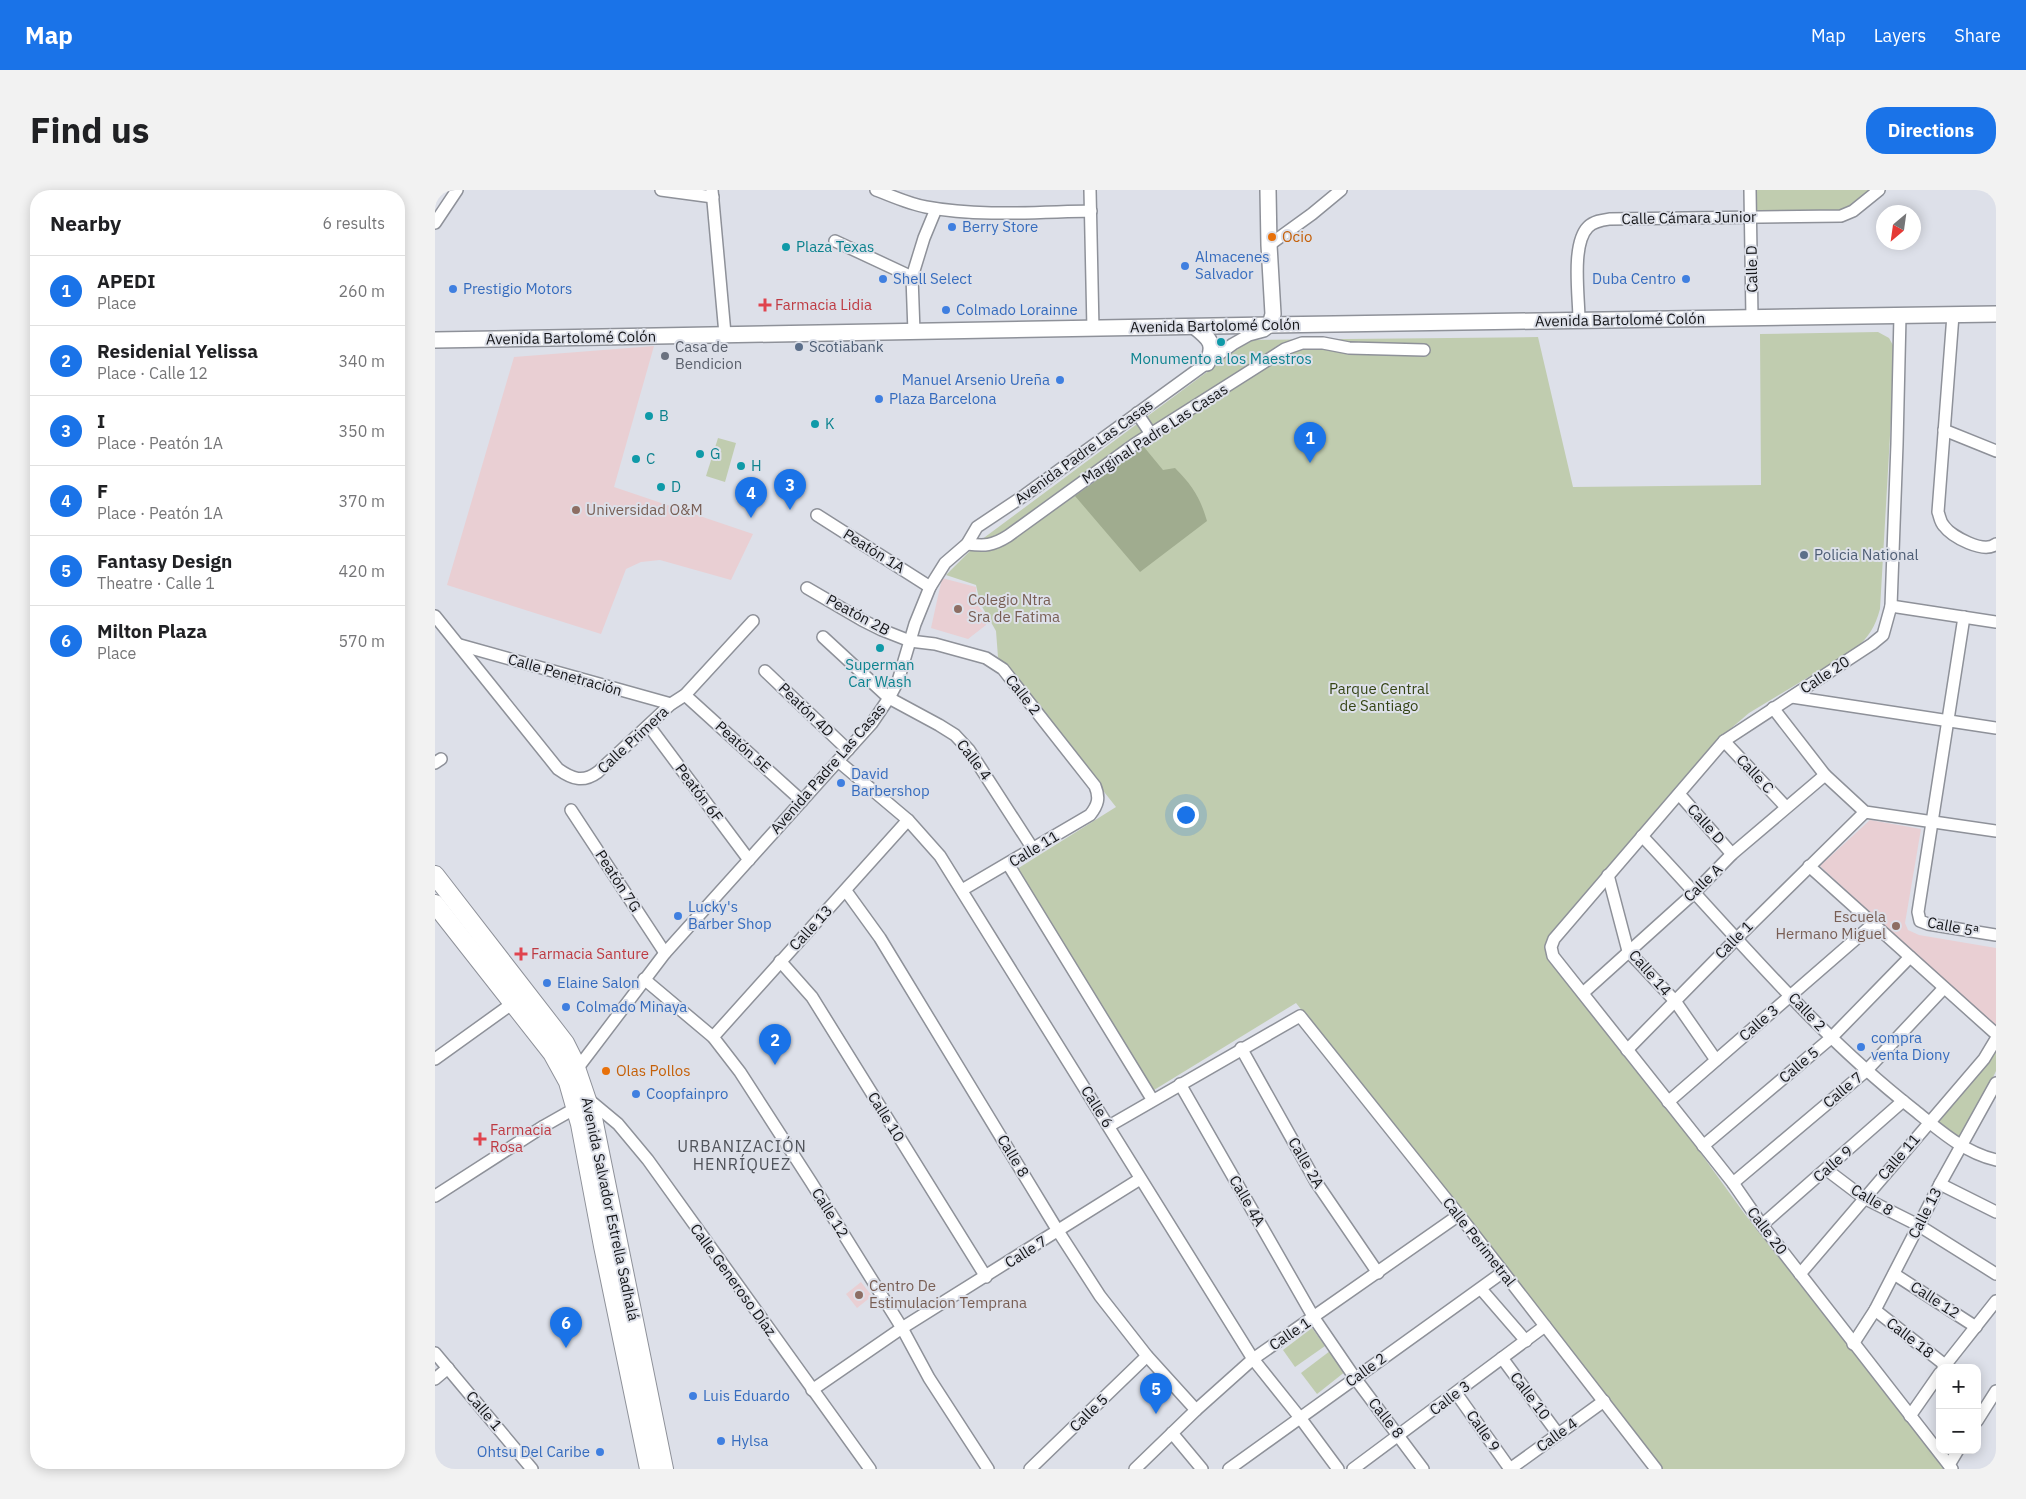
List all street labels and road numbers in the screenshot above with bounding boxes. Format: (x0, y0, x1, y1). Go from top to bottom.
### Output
street label: Calle Cámara Junior (1621, 207, 1757, 228)
street label: Calle D (1742, 245, 1761, 293)
street label: Avenida Bartolomé Colón (1535, 309, 1705, 330)
street label: Avenida Bartolomé Colón (1130, 315, 1300, 336)
street label: Avenida Bartolomé Colón (486, 327, 656, 348)
street label: Marginal Padre Las Casas (1078, 379, 1231, 488)
street label: Avenida Padre Las Casas (1011, 395, 1157, 508)
street label: Peatón 1A (840, 524, 909, 577)
street label: Peatón 2B (823, 590, 893, 639)
street label: Calle Penetración (506, 649, 624, 700)
street label: Calle 20 (1796, 652, 1853, 698)
street label: Calle 2 (1002, 671, 1045, 719)
street label: Peatón 4D (775, 679, 838, 741)
street label: Avenida Padre Las Casas (766, 700, 889, 838)
street label: Calle Primera (593, 702, 672, 777)
street label: Peatón 5E (712, 717, 775, 777)
street label: Calle 4 (953, 736, 996, 784)
street label: Calle C (1733, 750, 1778, 797)
street label: Peatón 6F (671, 760, 727, 826)
street label: Calle D (1683, 800, 1729, 848)
street label: Calle 11 (1005, 826, 1062, 871)
street label: Peatón 7G (591, 846, 645, 915)
street label: Calle A (1679, 859, 1726, 906)
street label: Calle 13 (785, 901, 836, 954)
street label: Calle 5ª (1926, 912, 1981, 941)
street label: Calle 1 (1711, 917, 1757, 963)
street label: Calle 14 (1625, 946, 1676, 1000)
street label: Calle 2 (1785, 988, 1830, 1035)
street label: Calle 3 (1735, 1000, 1782, 1045)
street label: Calle 5 (1775, 1042, 1822, 1087)
street label: Calle 7 (1819, 1067, 1866, 1112)
street label: Calle 6 (1077, 1082, 1118, 1131)
street label: Calle 10 (864, 1088, 909, 1145)
street label: Avenida Salvador Estrella Sadhalá (577, 1095, 643, 1322)
street label: Calle 11 (1873, 1130, 1924, 1184)
street label: Calle 8 (993, 1131, 1033, 1180)
street label: Calle 2A (1284, 1134, 1329, 1192)
street label: Calle 9 (1809, 1141, 1856, 1186)
street label: Calle 4A (1225, 1172, 1270, 1230)
street label: Calle 8 (1848, 1180, 1897, 1220)
street label: Calle 12 (808, 1184, 853, 1241)
street label: Calle 13 (1904, 1184, 1946, 1242)
street label: Calle Perimetral (1439, 1193, 1520, 1290)
street label: Calle 20 (1743, 1203, 1792, 1258)
street label: Calle Generoso Díaz (686, 1220, 781, 1340)
street label: Calle 7 (1001, 1231, 1050, 1272)
street label: Calle 12 (1907, 1277, 1964, 1323)
street label: Calle 1 (1265, 1313, 1314, 1354)
street label: Calle 18 (1883, 1313, 1938, 1362)
street label: Calle 2 (1341, 1348, 1390, 1391)
street label: Calle 10 (1506, 1368, 1555, 1423)
street label: Calle 3 (1426, 1376, 1474, 1419)
street label: Calle 1 (462, 1387, 507, 1434)
street label: Calle 5 (1065, 1390, 1112, 1436)
street label: Calle 8 (1365, 1394, 1408, 1442)
street label: Calle 9 (1462, 1406, 1504, 1455)
street label: Calle 4 (1532, 1413, 1581, 1456)

